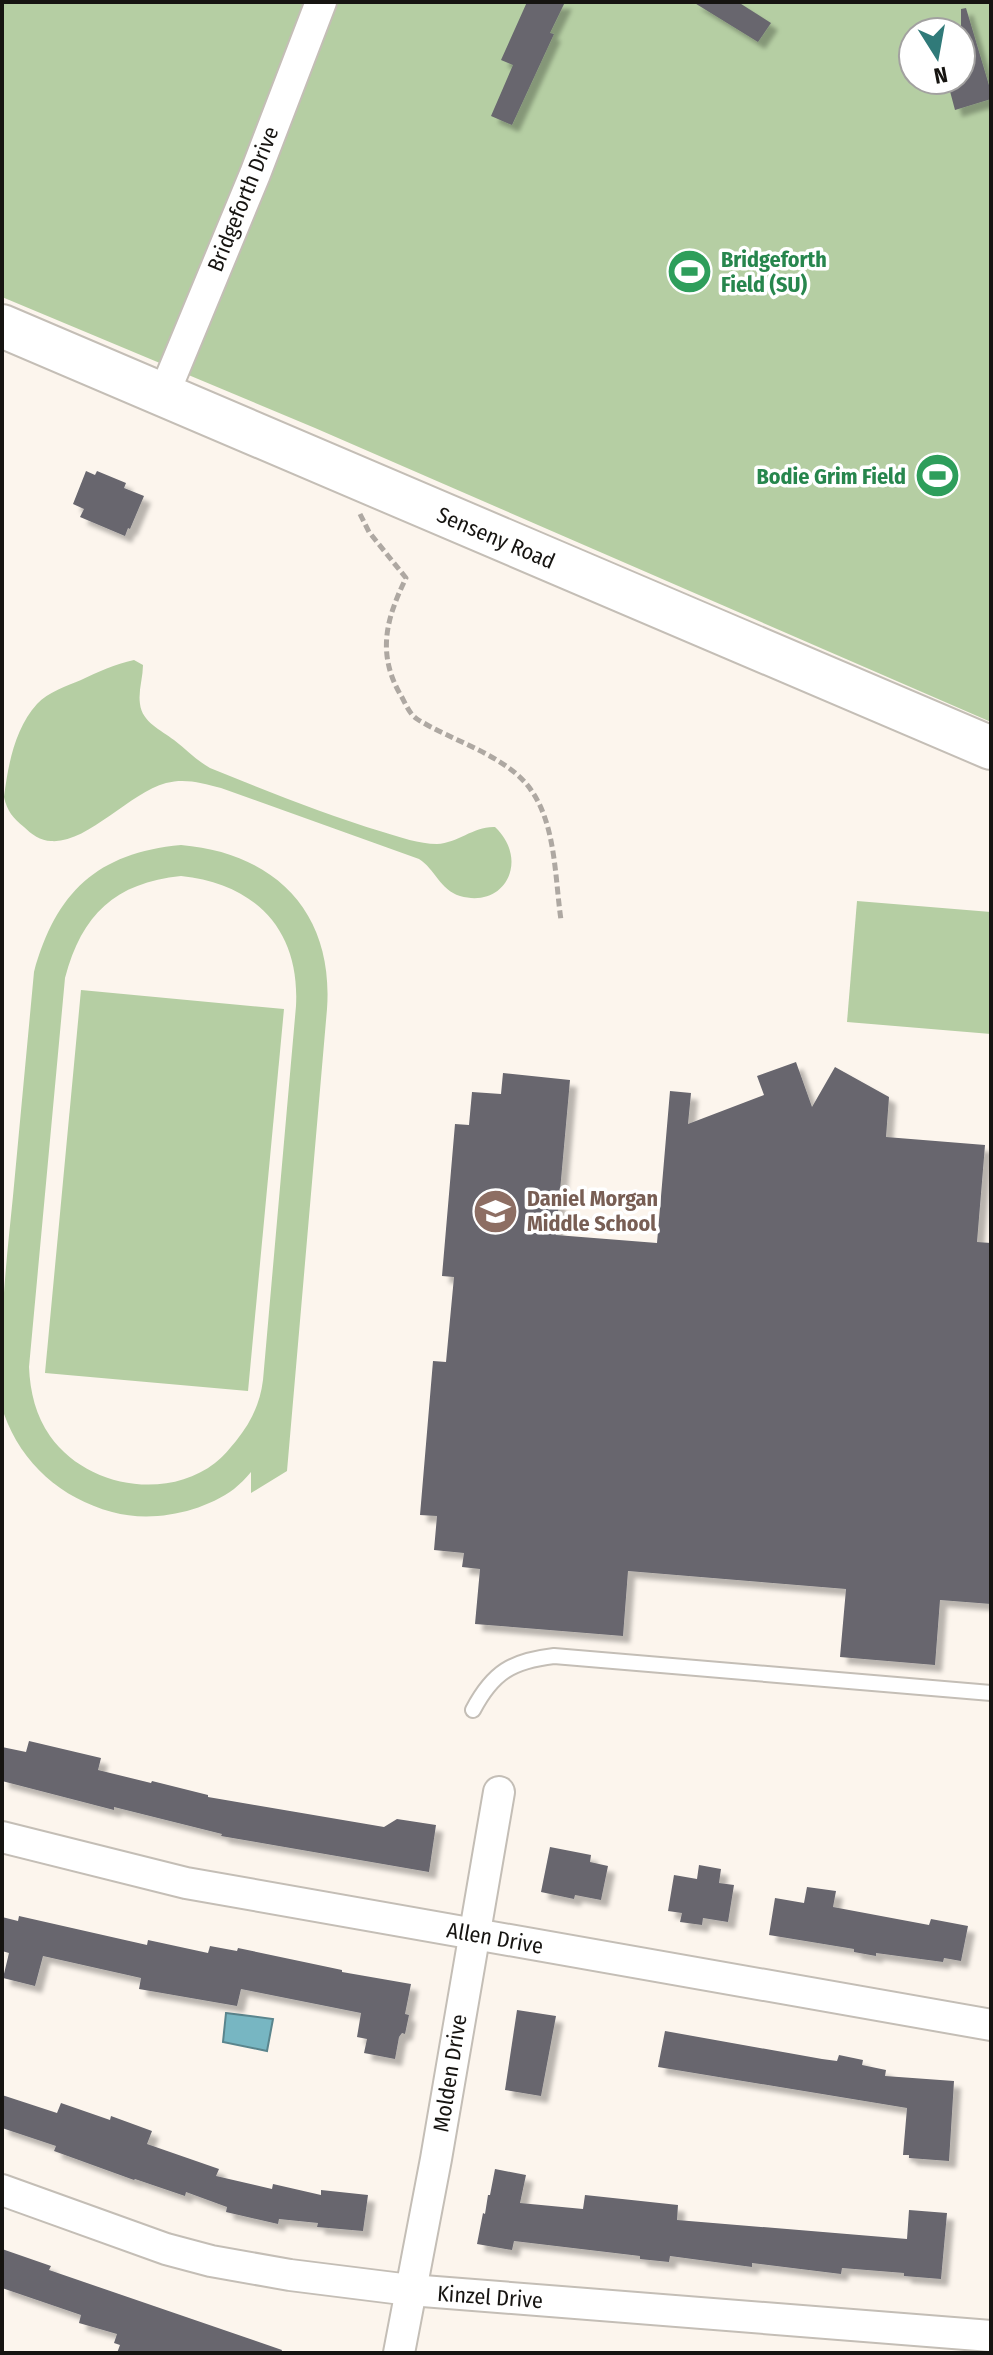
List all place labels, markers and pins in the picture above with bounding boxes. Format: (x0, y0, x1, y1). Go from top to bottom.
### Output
place label: Bridgeforth Field (SU) (721, 246, 827, 298)
sports icon: Bridgeforth Field (SU) (666, 248, 714, 296)
sports icon: Bodie Grim Field (913, 452, 961, 500)
place label: Bodie Grim Field (757, 463, 906, 490)
place label: Daniel Morgan Middle School (527, 1185, 658, 1237)
school or university icon: Daniel Morgan Middle School (472, 1187, 520, 1235)

